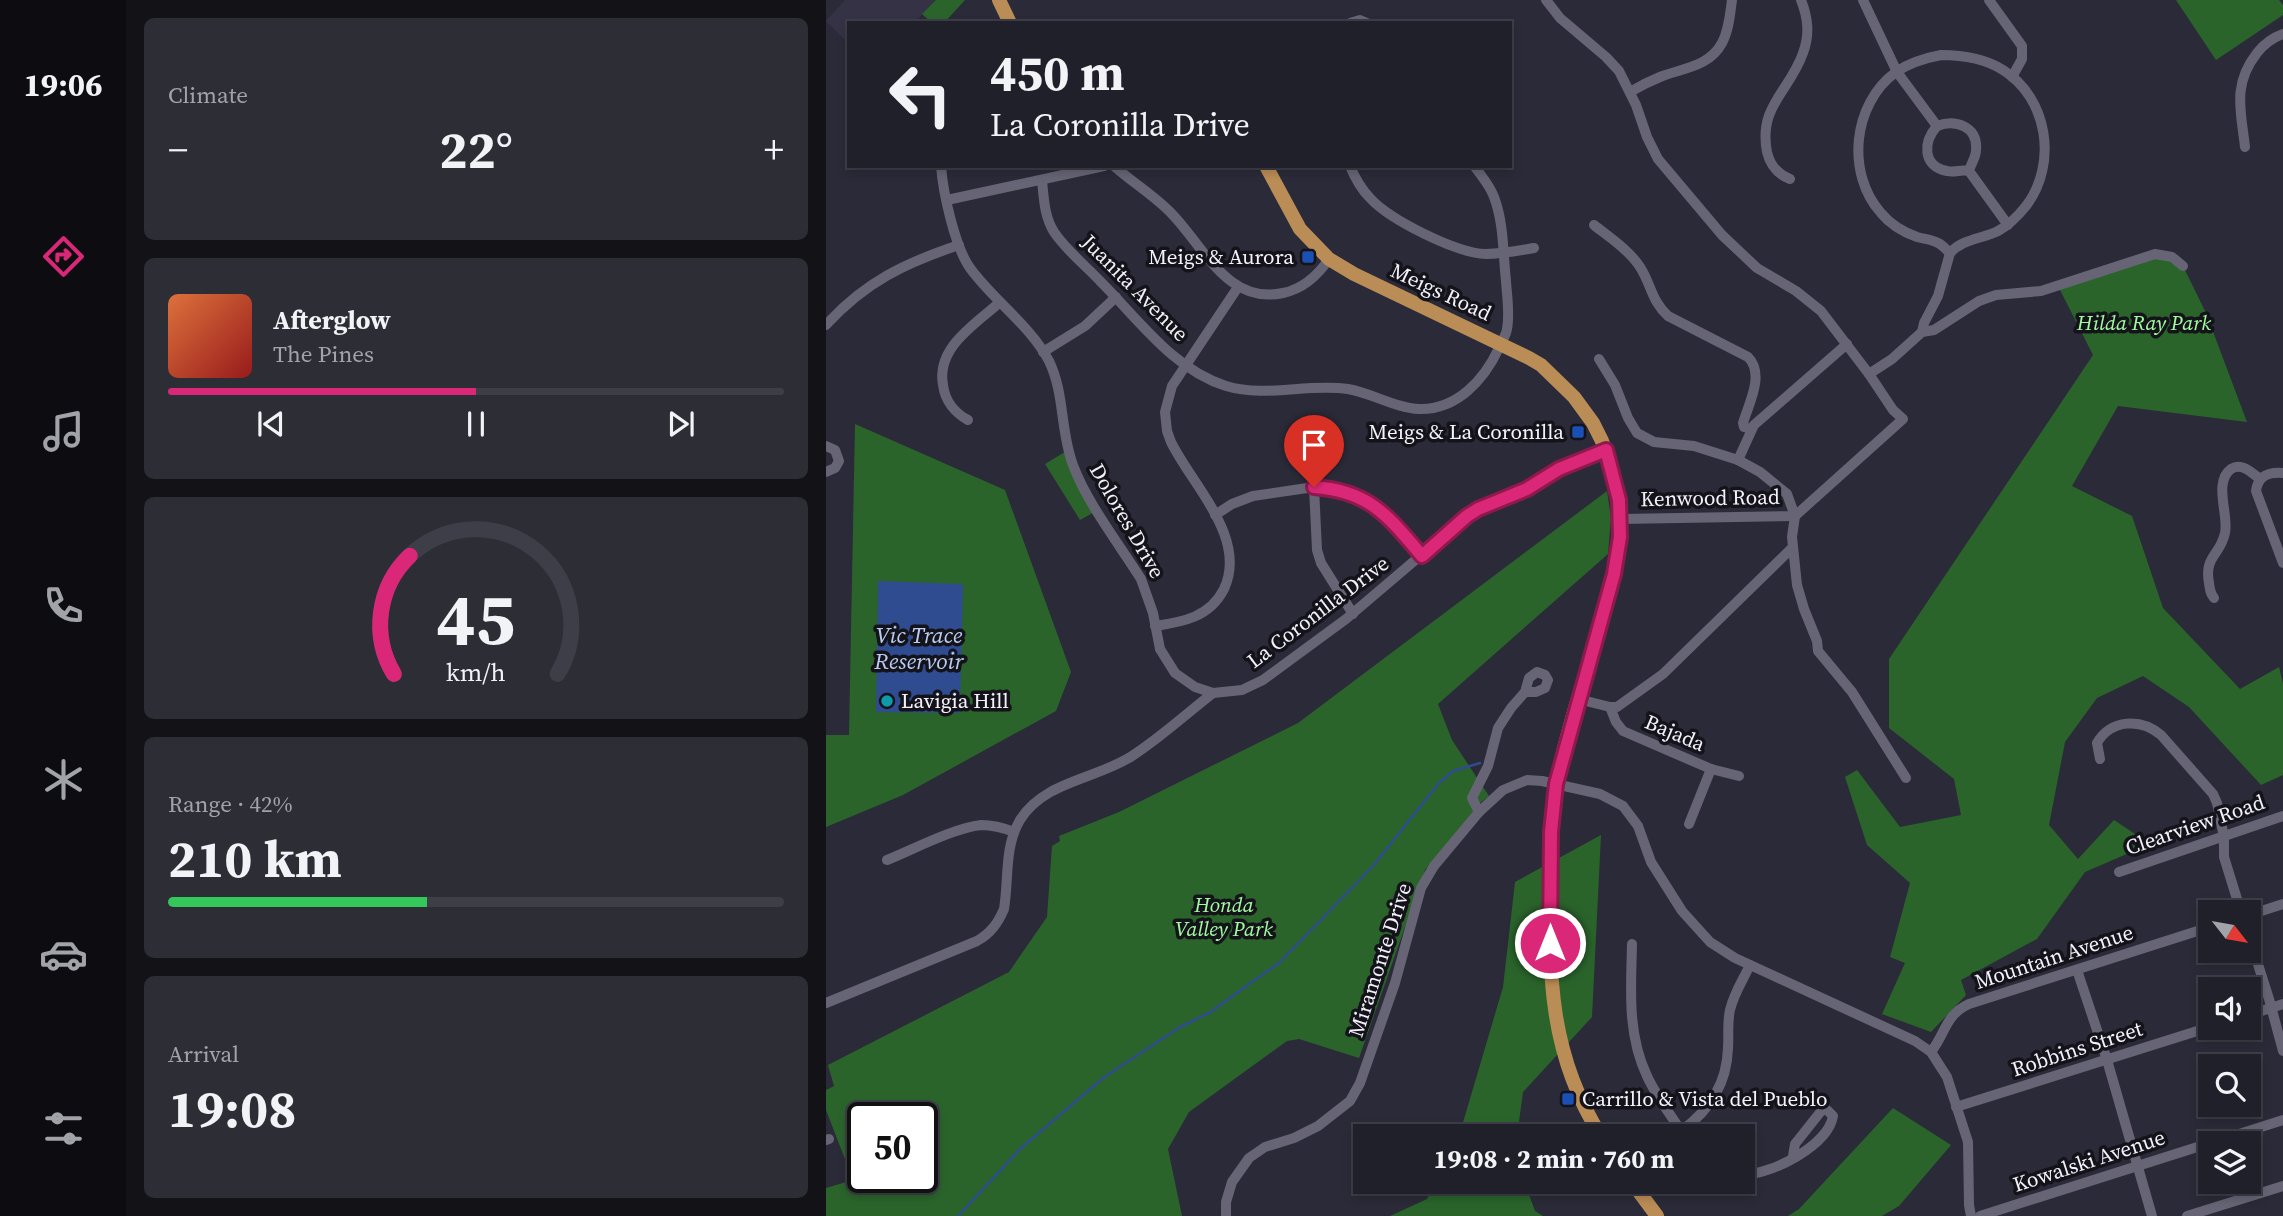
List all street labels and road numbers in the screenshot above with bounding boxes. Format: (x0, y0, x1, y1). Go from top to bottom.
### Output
street label: Juanita Avenue (1075, 227, 1195, 348)
street label: Meigs Road (1386, 256, 1496, 328)
street label: Dolores Drive (1083, 458, 1172, 583)
street label: Kenwood Road (1640, 482, 1780, 513)
street label: La Coronilla Drive (1241, 549, 1395, 675)
street label: Bajada (1641, 707, 1710, 758)
street label: Clearview Road (2121, 787, 2268, 862)
street label: Miramonte Drive (1341, 879, 1418, 1041)
street label: Mountain Avenue (1971, 917, 2137, 996)
street label: Robbins Street (2008, 1014, 2146, 1083)
street label: Kowalski Avenue (2009, 1122, 2169, 1199)

